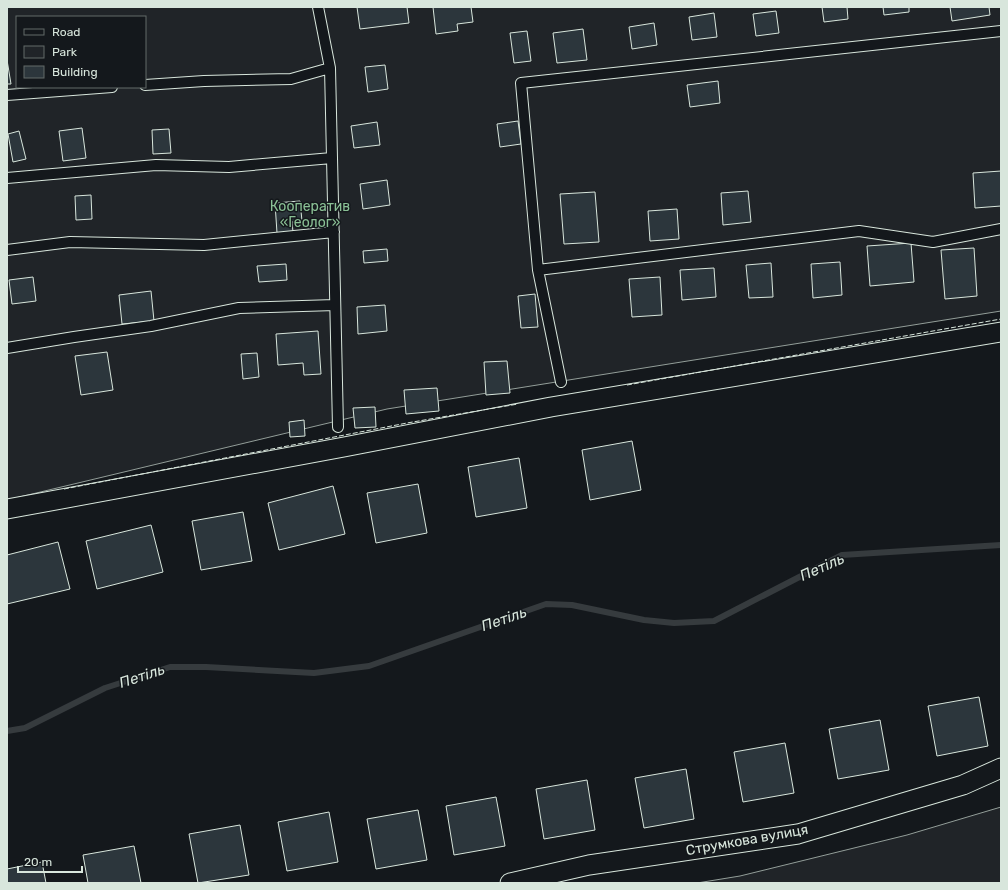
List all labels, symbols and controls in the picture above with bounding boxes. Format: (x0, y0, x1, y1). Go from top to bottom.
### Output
legend (16, 16, 146, 88)
text: Road (52, 25, 80, 39)
text: Park (52, 45, 78, 59)
text: Building (52, 65, 98, 79)
park label: Кооператив «Геолог» (270, 198, 350, 231)
water label: Петіль (797, 549, 847, 585)
water label: Петіль (479, 603, 529, 635)
water label: Петіль (117, 660, 167, 692)
street label: Струмкова вулиця (684, 821, 810, 859)
scale bar (18, 848, 82, 874)
text: 20 m (24, 855, 52, 869)

